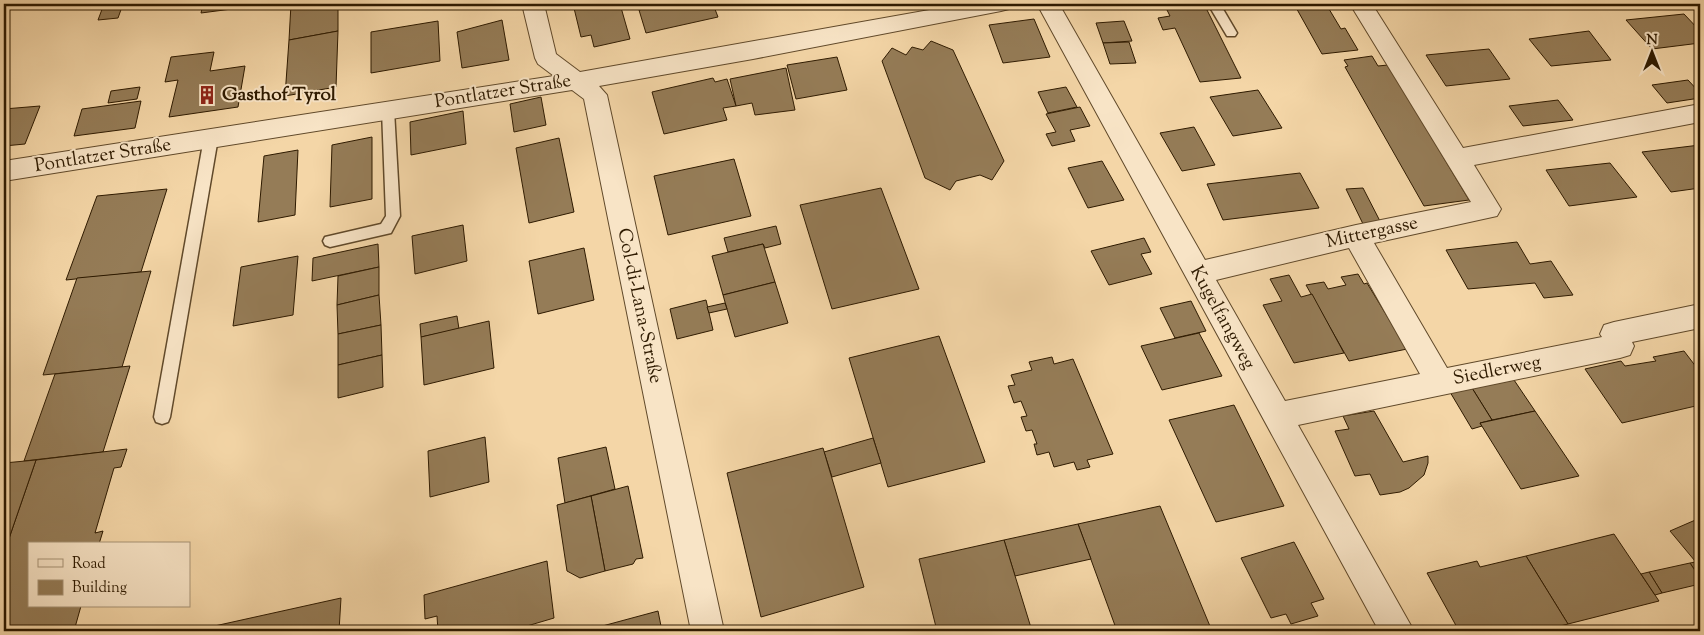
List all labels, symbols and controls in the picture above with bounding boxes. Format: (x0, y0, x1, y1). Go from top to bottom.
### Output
north arrow (1626, 28, 1676, 78)
text: N (1646, 31, 1658, 51)
street label: Pontlatzer Straße (433, 68, 573, 116)
place label: Gasthof Tyrol (222, 82, 337, 109)
building icon: Gasthof Tyrol (196, 84, 218, 106)
street label: Pontlatzer Straße (33, 132, 173, 180)
street label: Mittergasse (1323, 210, 1421, 256)
street label: Col-di-Lana-Straße (609, 226, 669, 386)
street label: Kugelfangweg (1182, 261, 1262, 375)
street label: Siedlerweg (1451, 349, 1543, 393)
legend (28, 542, 190, 608)
text: Road (72, 554, 106, 575)
text: Building (72, 578, 127, 599)

